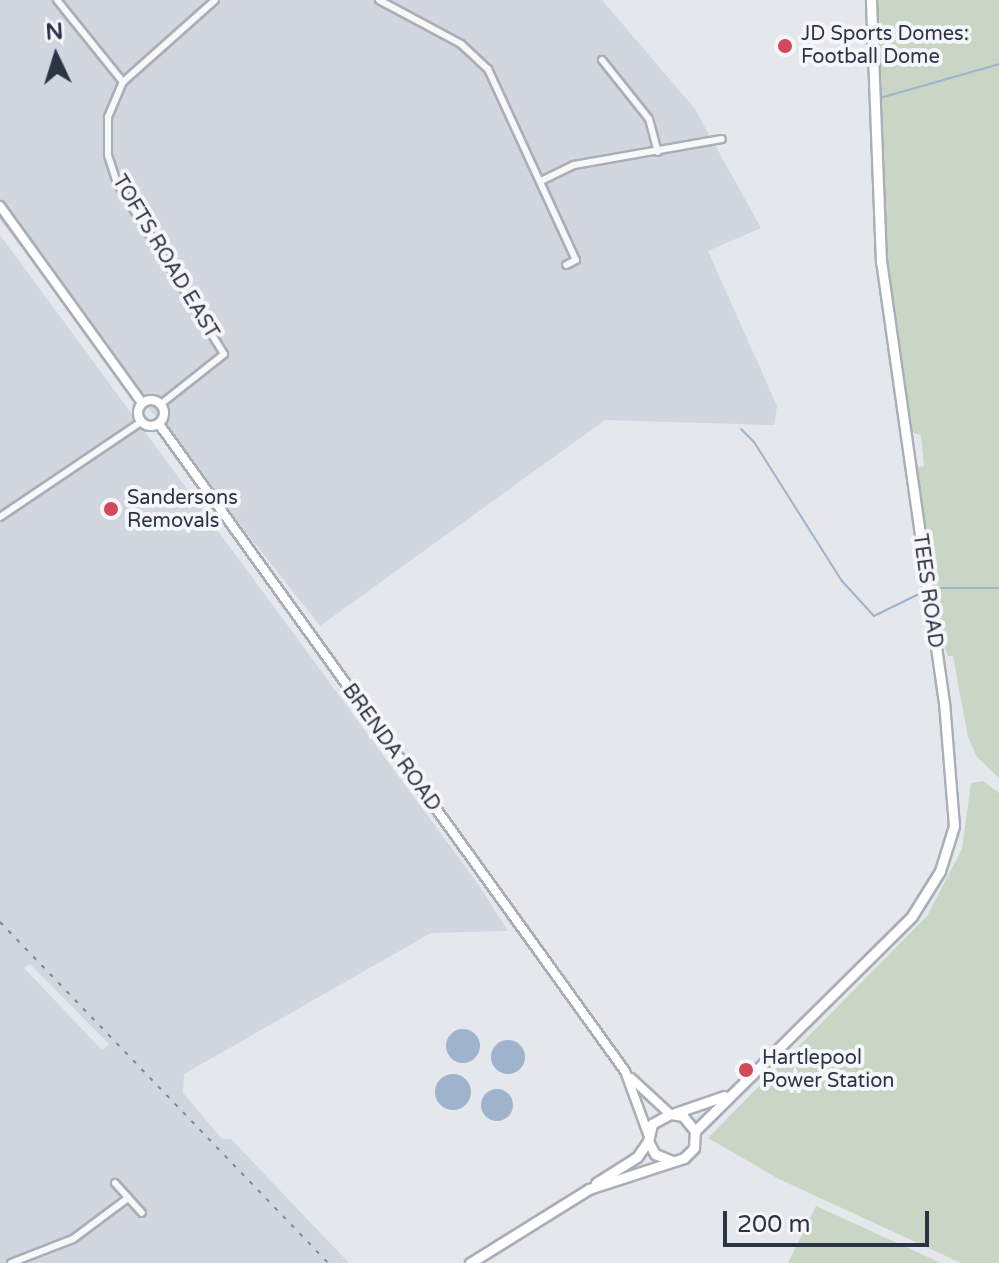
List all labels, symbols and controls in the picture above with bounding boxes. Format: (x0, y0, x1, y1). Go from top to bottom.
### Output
north arrow (16, 16, 96, 96)
text: N (45, 18, 64, 46)
place label: JD Sports Domes: Football Dome (801, 22, 969, 69)
marker: JD Sports Domes: Football Dome (776, 37, 794, 55)
street label: TOFTS ROAD EAST (107, 171, 223, 343)
place label: Sandersons Removals (127, 486, 238, 533)
marker: Sandersons Removals (102, 500, 120, 518)
street label: TEES ROAD (907, 532, 947, 650)
street label: BRENDA ROAD (337, 680, 445, 816)
place label: Hartlepool Power Station (762, 1046, 895, 1093)
marker: Hartlepool Power Station (737, 1061, 755, 1079)
scale bar (727, 1195, 933, 1245)
text: 200 m (737, 1210, 811, 1239)

